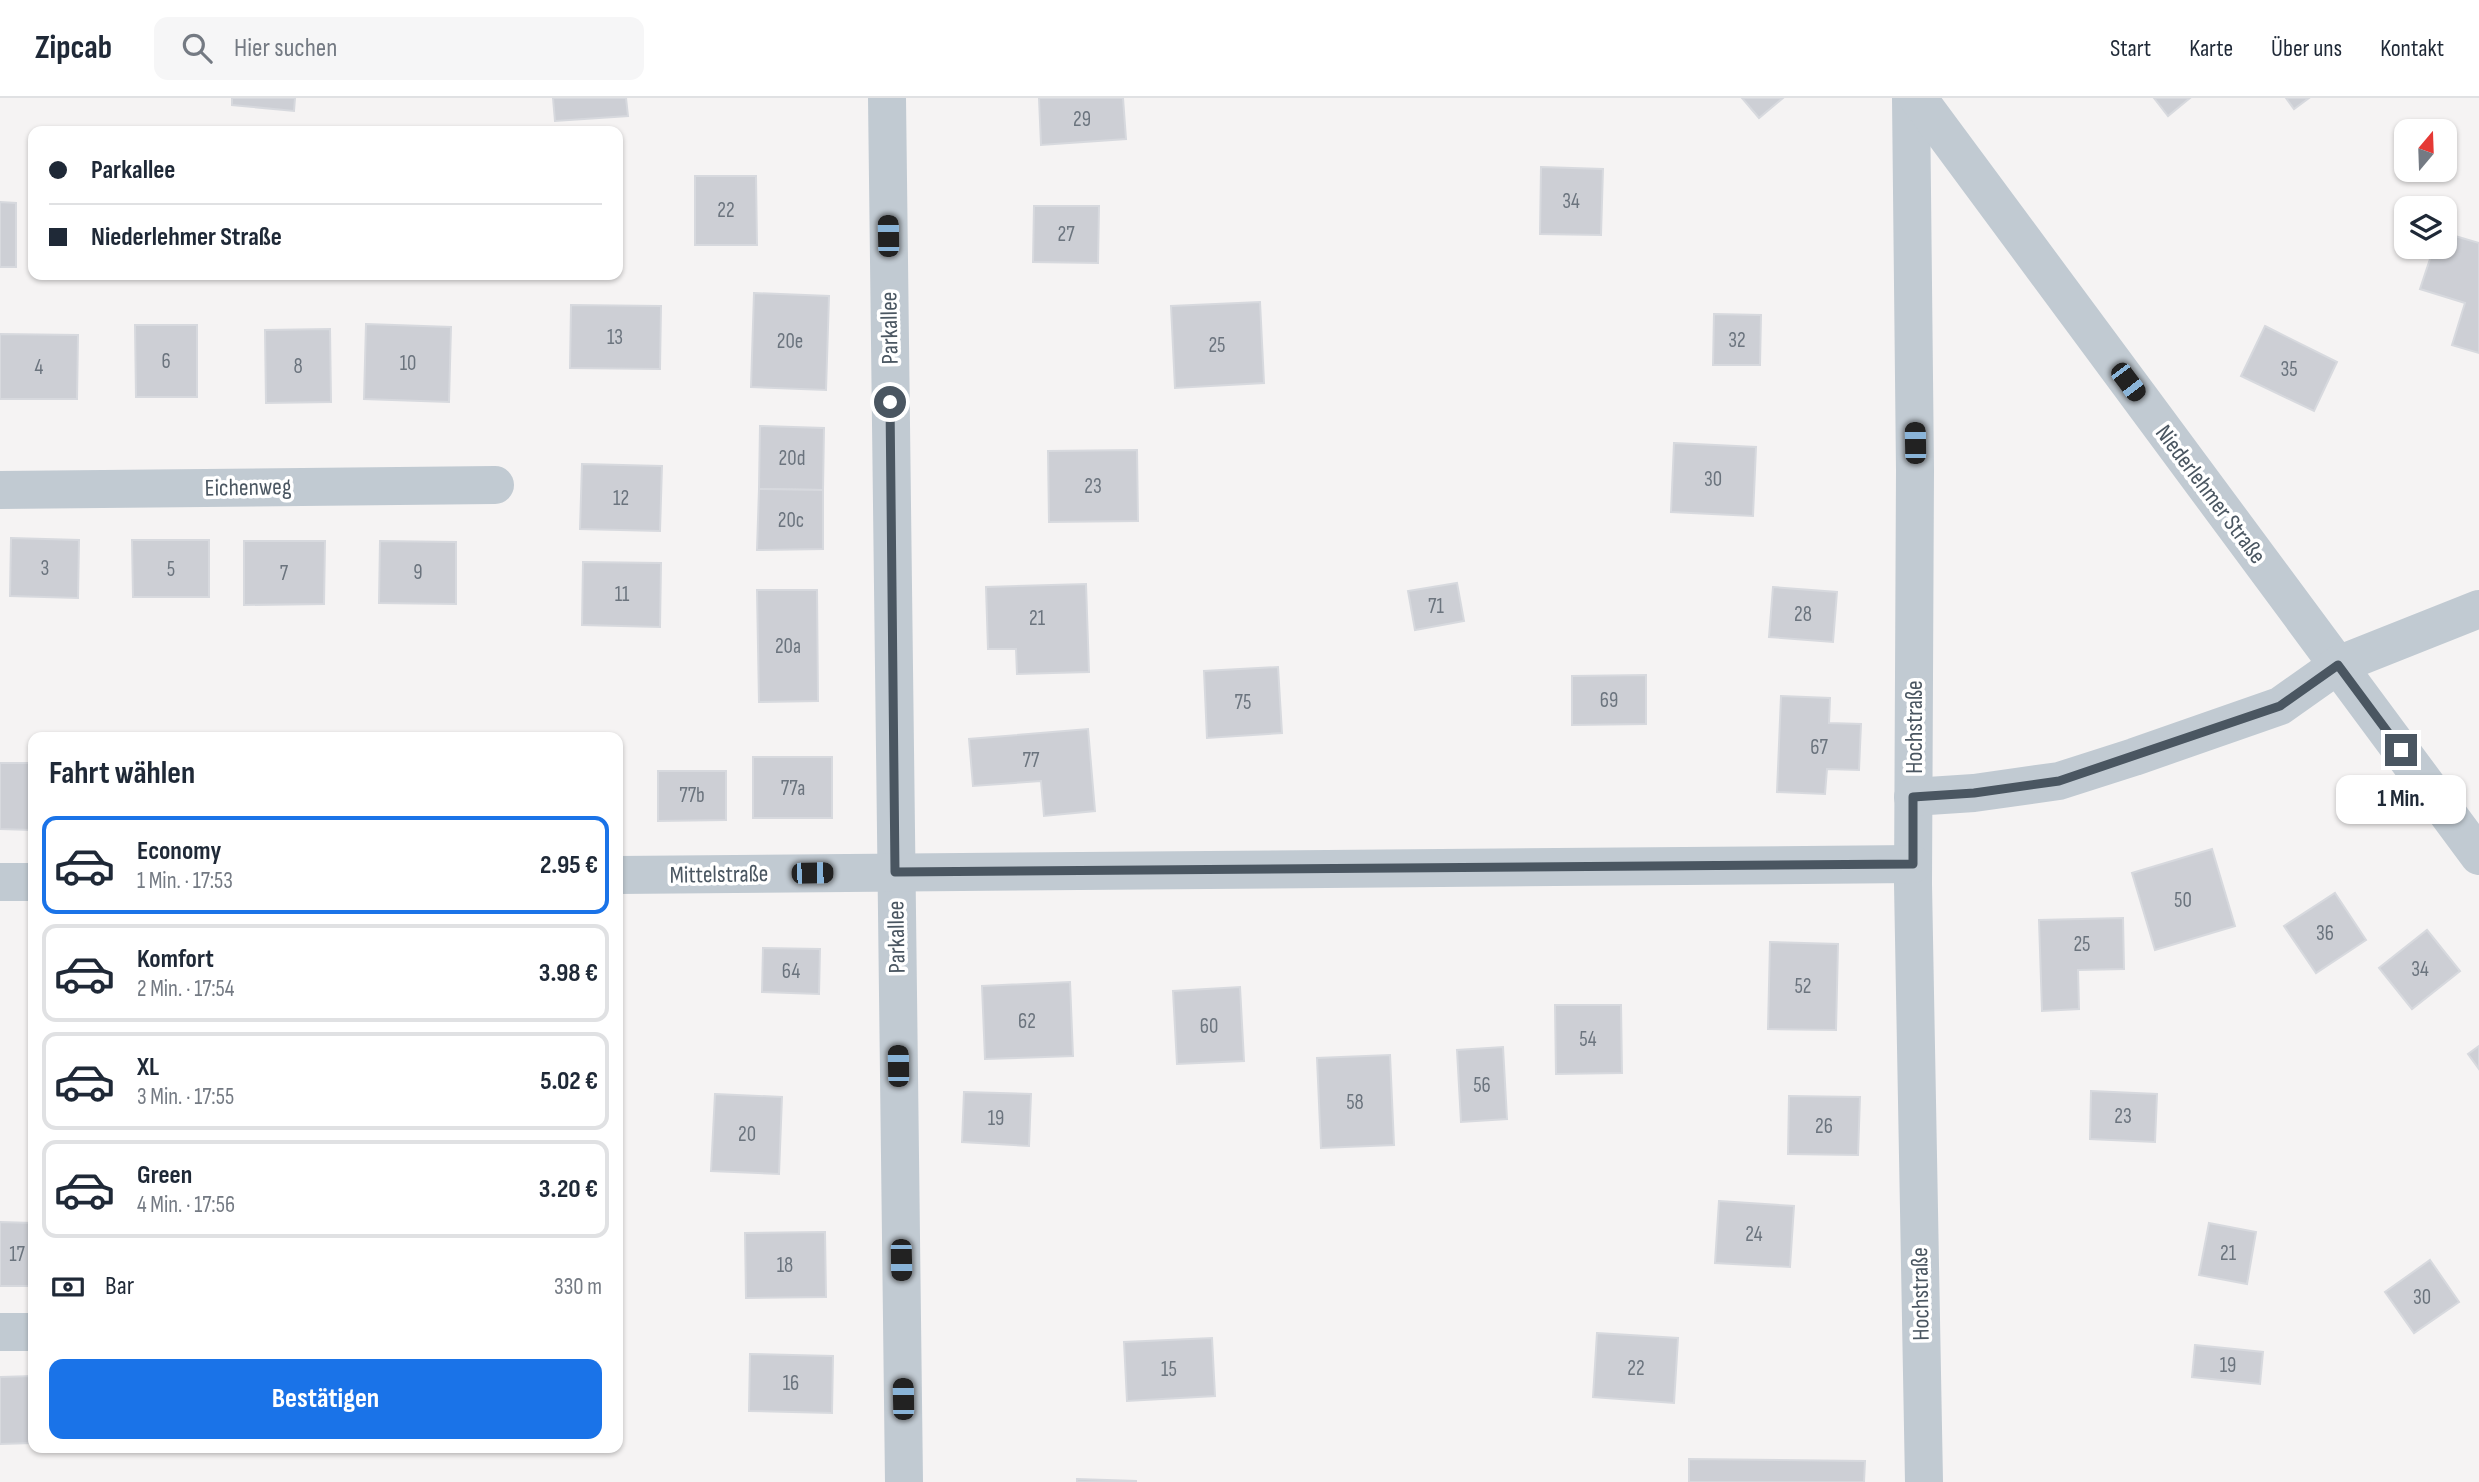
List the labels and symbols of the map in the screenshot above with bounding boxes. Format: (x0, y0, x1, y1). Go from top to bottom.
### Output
house number: 29 (1073, 107, 1091, 132)
north arrow (2394, 119, 2457, 182)
house number: 34 (1562, 189, 1580, 214)
house number: 22 (717, 198, 735, 223)
car (878, 215, 899, 257)
house number: 27 (1057, 222, 1075, 247)
street label: Parkallee (874, 291, 905, 365)
house number: 13 (607, 325, 623, 350)
house number: 32 (1728, 328, 1746, 353)
house number: 20e (777, 329, 803, 354)
house number: 25 (1208, 333, 1226, 358)
house number: 6 (161, 349, 171, 374)
house number: 10 (400, 351, 416, 376)
house number: 8 (293, 354, 303, 379)
house number: 4 (35, 355, 44, 380)
house number: 35 (2280, 357, 2298, 382)
car (2107, 359, 2150, 405)
route start (874, 386, 906, 418)
street label: Niederlehmer Straße (2149, 419, 2272, 569)
car (1905, 422, 1926, 464)
house number: 20d (779, 446, 805, 471)
house number: 30 (1704, 467, 1722, 492)
street label: Eichenweg (204, 472, 292, 503)
house number: 23 (1084, 474, 1102, 499)
house number: 12 (613, 486, 629, 511)
house number: 20c (778, 508, 804, 533)
house number: 3 (41, 556, 49, 581)
house number: 5 (167, 557, 175, 582)
house number: 9 (413, 560, 423, 585)
house number: 7 (280, 561, 289, 586)
house number: 11 (615, 582, 630, 607)
house number: 71 (1428, 594, 1445, 619)
house number: 28 (1794, 602, 1812, 627)
house number: 21 (1029, 606, 1046, 631)
house number: 20a (775, 634, 801, 659)
street label: Hochstraße (1900, 680, 1929, 774)
house number: 69 (1600, 688, 1618, 713)
house number: 75 (1235, 690, 1251, 715)
route end (2385, 734, 2417, 766)
house number: 67 (1810, 735, 1828, 760)
house number: 77 (1023, 748, 1040, 773)
callout: 1 Min. (2336, 774, 2466, 824)
house number: 77a (781, 776, 805, 801)
house number: 77b (679, 783, 705, 808)
street label: Mittelstraße (669, 859, 769, 890)
car (791, 862, 834, 884)
house number: 50 (2174, 888, 2192, 913)
street label: Parkallee (881, 900, 912, 974)
house number: 36 (2316, 921, 2334, 946)
house number: 25 (2073, 932, 2091, 957)
house number: 34 (2411, 957, 2429, 982)
house number: 64 (782, 959, 800, 984)
house number: 52 (1794, 974, 1812, 999)
house number: 62 (1018, 1009, 1036, 1034)
house number: 60 (1200, 1014, 1218, 1039)
house number: 54 (1579, 1027, 1597, 1052)
car (888, 1045, 909, 1087)
house number: 56 (1473, 1073, 1491, 1098)
house number: 58 (1346, 1090, 1364, 1115)
house number: 23 (2114, 1104, 2132, 1129)
house number: 19 (988, 1106, 1004, 1131)
house number: 26 (1815, 1114, 1833, 1139)
house number: 20 (738, 1122, 756, 1147)
house number: 24 (1745, 1222, 1763, 1247)
car (891, 1239, 912, 1281)
house number: 21 (2220, 1241, 2237, 1266)
house number: 17 (9, 1242, 25, 1267)
street label: Hochstraße (1905, 1247, 1936, 1341)
house number: 18 (777, 1253, 793, 1278)
house number: 30 (2413, 1285, 2431, 1310)
house number: 19 (2220, 1353, 2236, 1378)
house number: 22 (1627, 1356, 1645, 1381)
house number: 15 (1161, 1357, 1177, 1382)
house number: 16 (783, 1371, 799, 1396)
car (893, 1378, 914, 1420)

